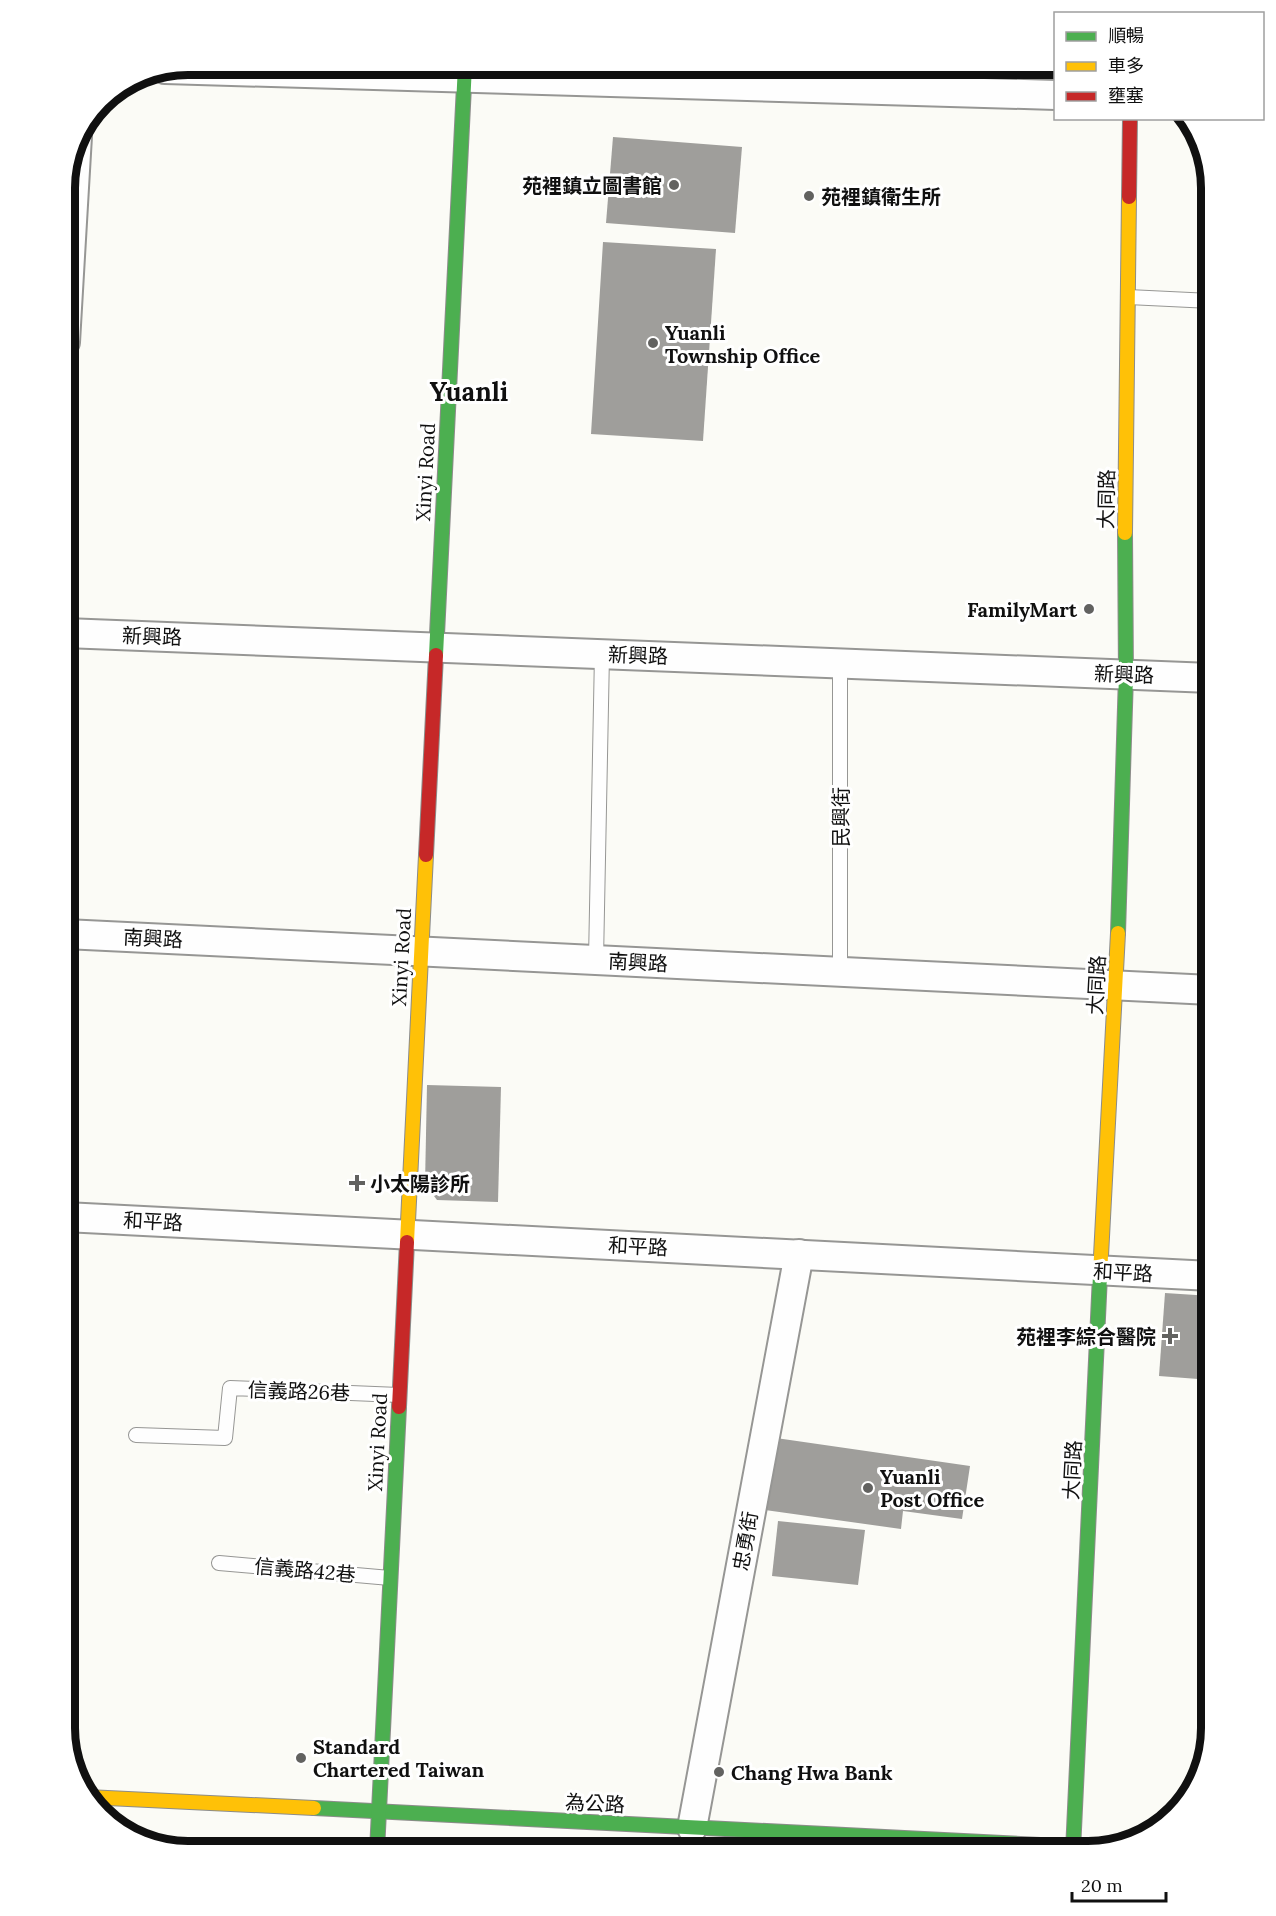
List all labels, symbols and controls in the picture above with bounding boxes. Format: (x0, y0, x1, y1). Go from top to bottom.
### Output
legend (1054, 12, 1264, 120)
text: 順暢 (1108, 24, 1144, 47)
text: 車多 (1108, 54, 1144, 77)
text: 壅塞 (1108, 84, 1144, 107)
place label: 苑裡鎮立圖書館 (522, 173, 662, 198)
marker: 苑裡鎮立圖書館 (667, 178, 681, 192)
place label: 苑裡鎮衛生所 (821, 184, 941, 209)
marker: 苑裡鎮衛生所 (802, 189, 816, 203)
place label: Yuanli Township Office (665, 320, 821, 368)
marker: Yuanli Township Office (646, 336, 660, 350)
district label: Yuanli (430, 375, 508, 408)
street label: Xinyi Road (410, 422, 440, 522)
street label: 大同路 (1093, 469, 1119, 529)
place label: FamilyMart (967, 597, 1078, 622)
marker: FamilyMart (1082, 602, 1096, 616)
street label: 新興路 (122, 622, 182, 650)
street label: 新興路 (608, 641, 668, 669)
street label: 新興路 (1094, 660, 1154, 688)
street label: 民興街 (828, 787, 853, 847)
street label: Xinyi Road (386, 907, 416, 1007)
street label: 南興路 (122, 924, 184, 952)
street label: 南興路 (607, 948, 669, 976)
street label: 大同路 (1082, 954, 1110, 1016)
place label: 小太陽診所 (370, 1171, 470, 1196)
marker: 小太陽診所 (348, 1174, 366, 1192)
street label: 和平路 (122, 1207, 184, 1235)
street label: 和平路 (607, 1232, 669, 1260)
street label: 和平路 (1092, 1258, 1154, 1286)
place label: 苑裡李綜合醫院 (1016, 1324, 1156, 1349)
marker: 苑裡李綜合醫院 (1161, 1327, 1179, 1345)
street label: 信義路26巷 (247, 1377, 351, 1405)
street label: Xinyi Road (362, 1392, 392, 1492)
street label: 大同路 (1058, 1439, 1086, 1501)
place label: Yuanli Post Office (880, 1464, 984, 1512)
marker: Yuanli Post Office (861, 1481, 875, 1495)
street label: 忠勇街 (727, 1509, 763, 1573)
street label: 信義路42巷 (253, 1553, 357, 1587)
place label: Standard Chartered Taiwan (313, 1734, 485, 1782)
marker: Standard Chartered Taiwan (294, 1751, 308, 1765)
place label: Chang Hwa Bank (731, 1760, 893, 1785)
marker: Chang Hwa Bank (712, 1765, 726, 1779)
street label: 為公路 (564, 1789, 626, 1817)
scale bar (1072, 1865, 1166, 1903)
text: 20 m (1081, 1874, 1123, 1897)

